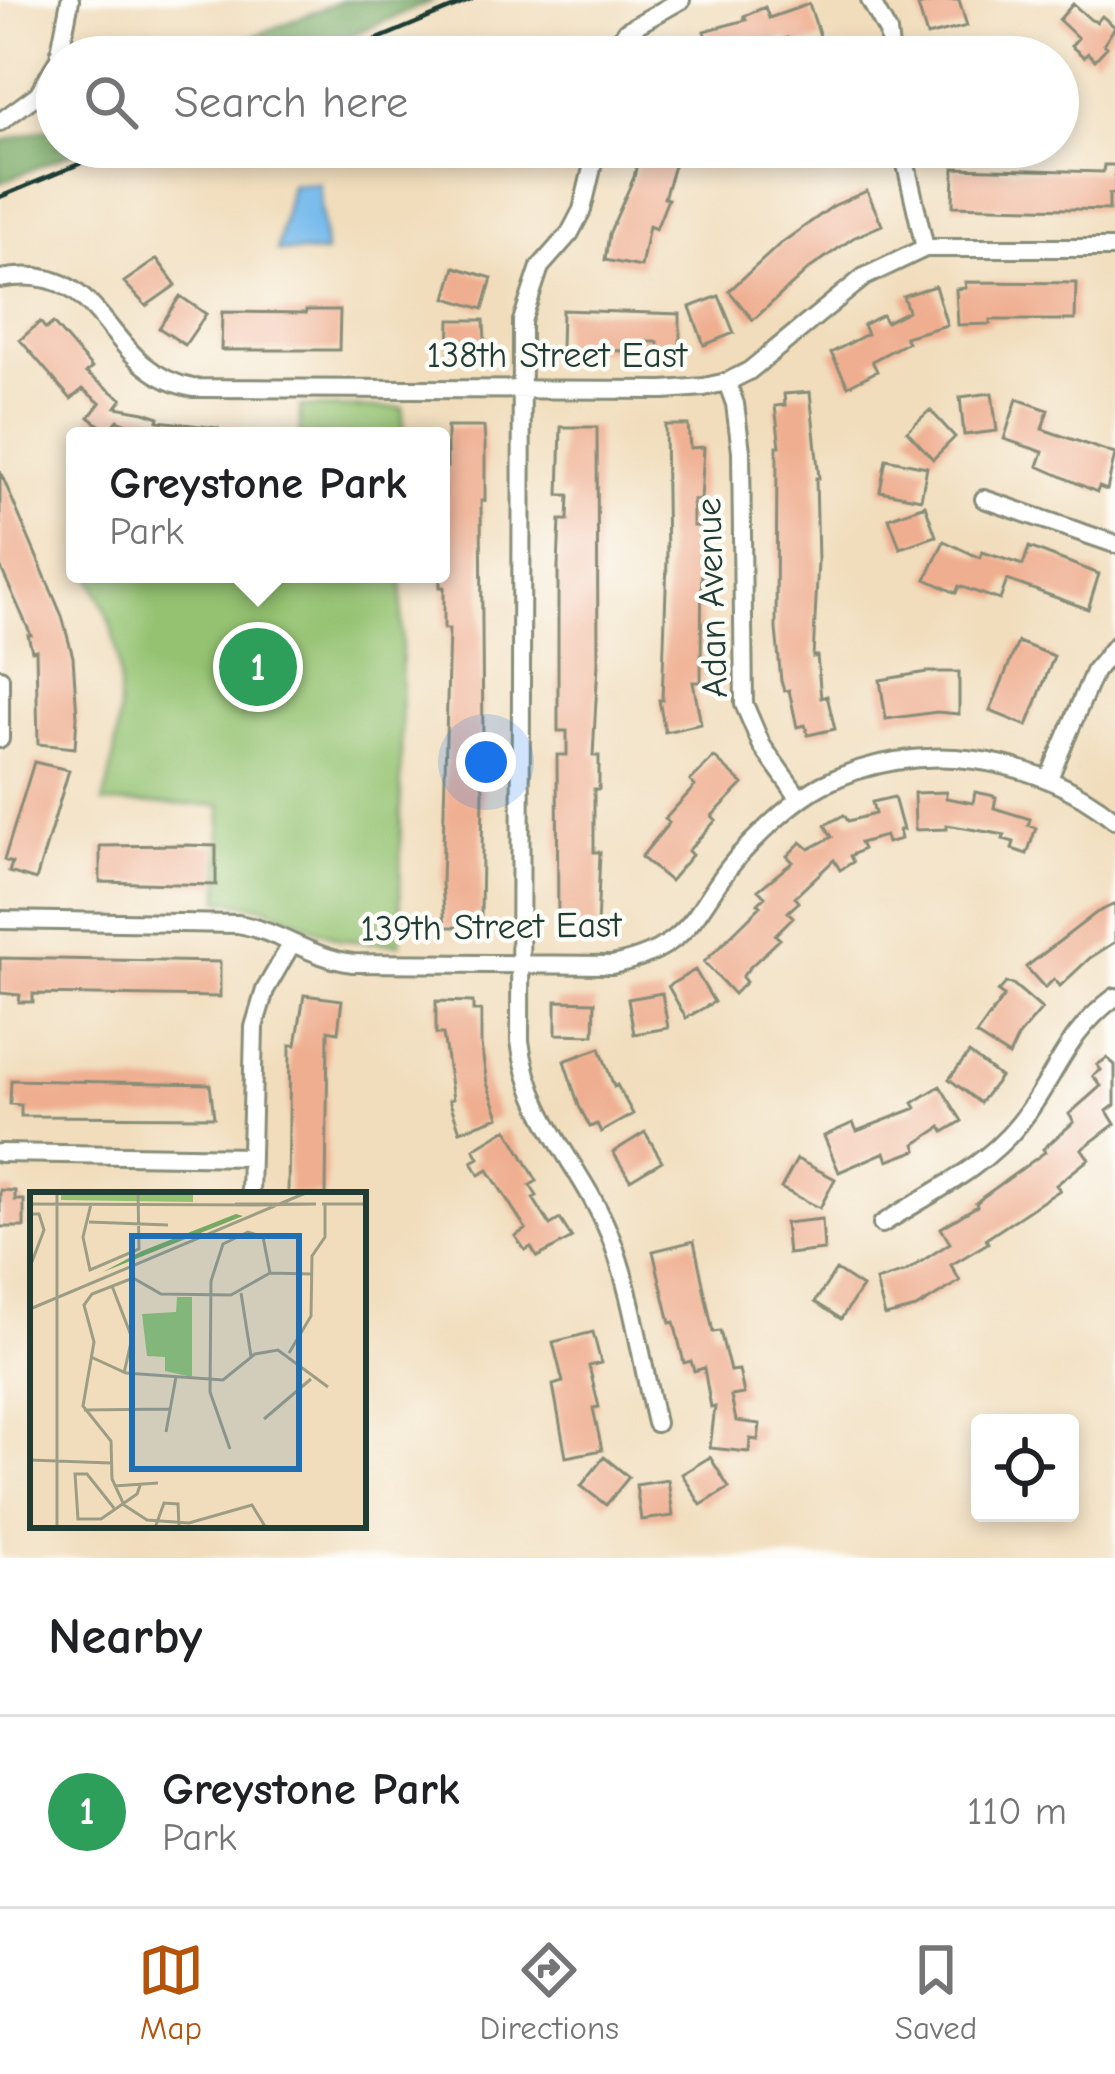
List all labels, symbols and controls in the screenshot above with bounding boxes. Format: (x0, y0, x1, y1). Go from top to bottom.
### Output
search box (36, 36, 1079, 168)
icon: search (78, 69, 144, 135)
text: Search here (174, 76, 408, 128)
street label: 138th Street East (427, 335, 689, 376)
popup (66, 427, 450, 583)
text: Greystone Park (109, 457, 407, 509)
street label: Adan Avenue (688, 497, 736, 699)
text: Park (109, 509, 184, 554)
pin: 1 (219, 622, 297, 712)
your location (456, 732, 516, 792)
street label: 139th Street East (360, 904, 624, 950)
inset map (30, 1192, 366, 1528)
map controls (971, 1414, 1079, 1522)
button: locate (971, 1414, 1079, 1522)
text: Nearby (48, 1607, 202, 1666)
text: Greystone Park (162, 1763, 460, 1815)
text: 1 (79, 1789, 95, 1834)
text: 110 m (967, 1789, 1067, 1834)
text: Park (162, 1815, 237, 1860)
tab: Map (138, 1937, 204, 2047)
tab: Directions (480, 1937, 619, 2047)
tab: Saved (895, 1937, 977, 2047)

